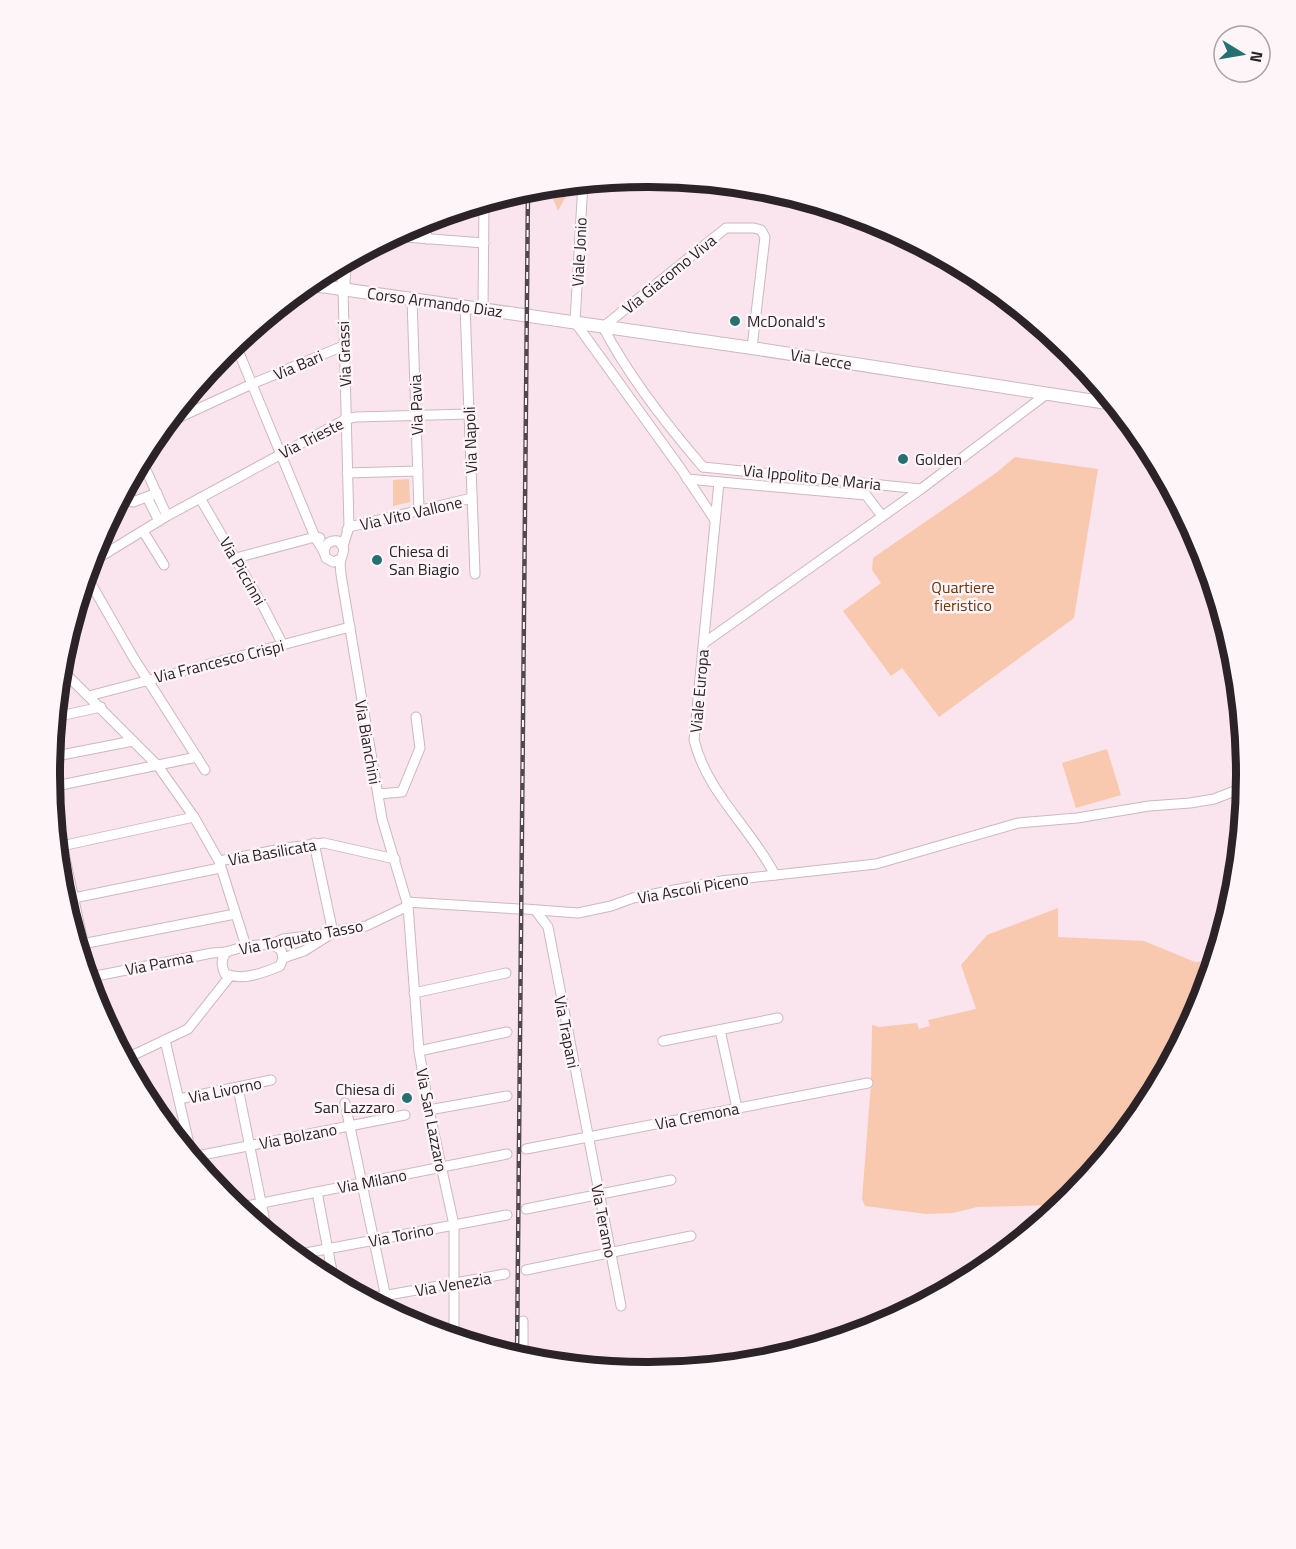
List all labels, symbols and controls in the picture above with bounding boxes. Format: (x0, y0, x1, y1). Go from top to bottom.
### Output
north arrow (1212, 24, 1272, 84)
text: N (1244, 49, 1270, 65)
street label: Viale Jonio (565, 217, 593, 287)
street label: Via Giacomo Viva (617, 229, 721, 319)
street label: Corso Armando Diaz (366, 281, 504, 323)
place label: McDonald's (747, 309, 826, 333)
marker: McDonald's (728, 314, 742, 328)
street label: Via Grassi (331, 321, 357, 387)
street label: Via Lecce (789, 342, 853, 376)
street label: Via Bari (270, 344, 326, 386)
street label: Via Pavia (403, 374, 429, 436)
street label: Via Napoli (457, 406, 483, 474)
street label: Via Trieste (275, 411, 347, 465)
place label: Golden (915, 447, 962, 471)
marker: Golden (896, 452, 910, 466)
street label: Via Ippolito De Maria (742, 458, 882, 496)
street label: Via Vito Vallone (358, 490, 464, 536)
street label: Via Piccinni (214, 532, 272, 610)
place label: Chiesa di San Biagio (389, 539, 459, 581)
marker: Chiesa di San Biagio (370, 553, 384, 567)
park label: Quartiere fieristico (931, 575, 995, 617)
street label: Via Francesco Crispi (152, 633, 286, 689)
street label: Viale Europa (683, 648, 715, 734)
street label: Via Bianchini (349, 698, 387, 786)
street label: Via Basilicata (226, 832, 318, 872)
street label: Via Ascoli Piceno (636, 866, 750, 910)
street label: Via Torquato Tasso (237, 913, 365, 961)
street label: Via Parma (123, 945, 195, 981)
street label: Via Trapani (548, 994, 586, 1070)
street label: Via San Lazzaro (410, 1066, 454, 1174)
street label: Via Livorno (186, 1071, 264, 1109)
place label: Chiesa di San Lazzaro (314, 1077, 395, 1119)
marker: Chiesa di San Lazzaro (400, 1091, 414, 1105)
street label: Via Cremona (653, 1096, 741, 1136)
street label: Via Bolzano (257, 1117, 339, 1155)
street label: Via Milano (335, 1163, 409, 1199)
street label: Via Teramo (585, 1182, 623, 1260)
street label: Via Torino (366, 1217, 436, 1253)
street label: Via Venezia (413, 1266, 493, 1302)

